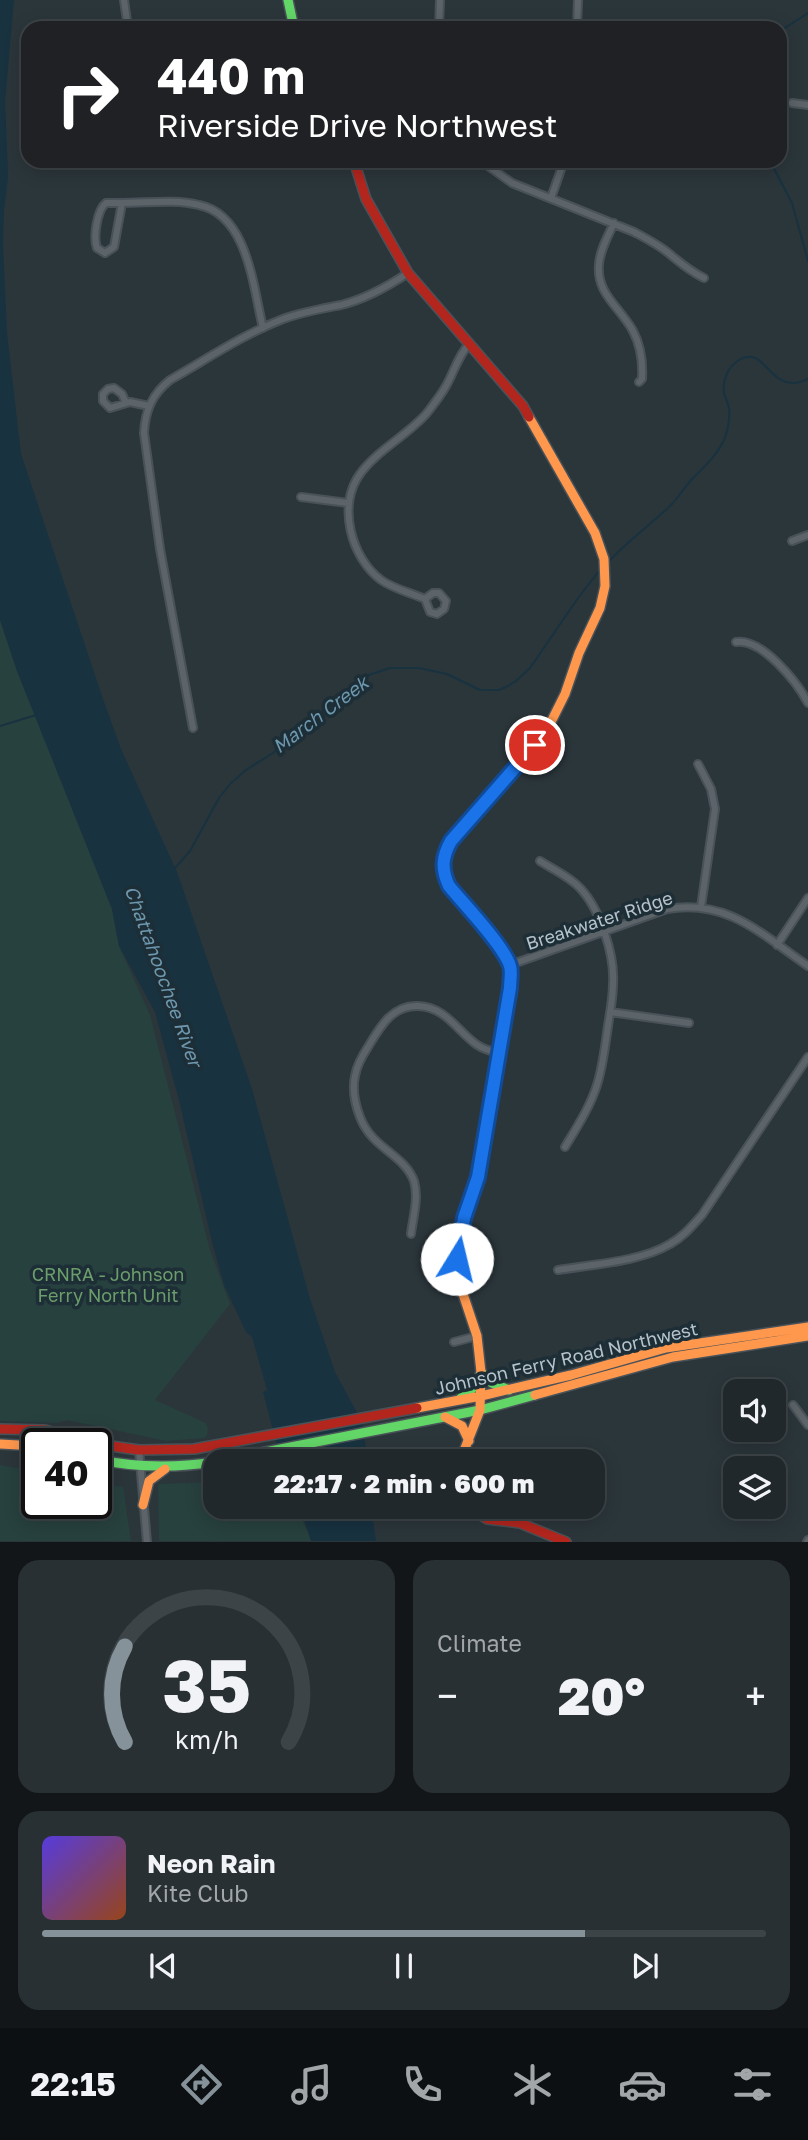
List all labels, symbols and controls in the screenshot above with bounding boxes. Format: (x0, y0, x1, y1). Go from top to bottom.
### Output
text: 440 m (157, 46, 305, 105)
icon: right (42, 49, 133, 140)
text: Riverside Drive Northwest (157, 106, 557, 144)
water label: March Creek (268, 669, 374, 757)
pin (505, 715, 565, 775)
icon: arrive (516, 726, 554, 764)
water label: Chattahoochee River (121, 882, 208, 1072)
street label: Breakwater Ridge (523, 886, 675, 954)
position arrow (420, 1222, 494, 1296)
park label: CRNRA - Johnson Ferry North Unit (32, 1263, 184, 1306)
street label: Johnson Ferry Road Northwest (432, 1317, 700, 1399)
map controls (723, 1379, 786, 1519)
button: sound (723, 1379, 786, 1442)
speed limit sign: 40 (21, 1428, 112, 1519)
button: layers (723, 1456, 786, 1519)
text: 22:17 · 2 min · 600 m (274, 1468, 534, 1499)
text: Climate (437, 1629, 522, 1657)
text: 35 (162, 1642, 251, 1729)
text: 20° (558, 1664, 645, 1726)
text: − (437, 1673, 458, 1718)
text: + (745, 1673, 766, 1718)
text: km/h (175, 1724, 238, 1755)
text: Neon Rain (147, 1848, 276, 1879)
text: Kite Club (147, 1879, 248, 1907)
icon: previous (144, 1947, 182, 1985)
icon: pause (385, 1947, 423, 1985)
icon: next (626, 1947, 664, 1985)
icon: directions (177, 2060, 226, 2109)
icon: music (287, 2060, 336, 2109)
icon: phone (398, 2060, 447, 2109)
icon: climate (508, 2060, 557, 2109)
icon: car (618, 2060, 667, 2109)
icon: filters (728, 2060, 777, 2109)
text: 22:15 (31, 2065, 116, 2103)

